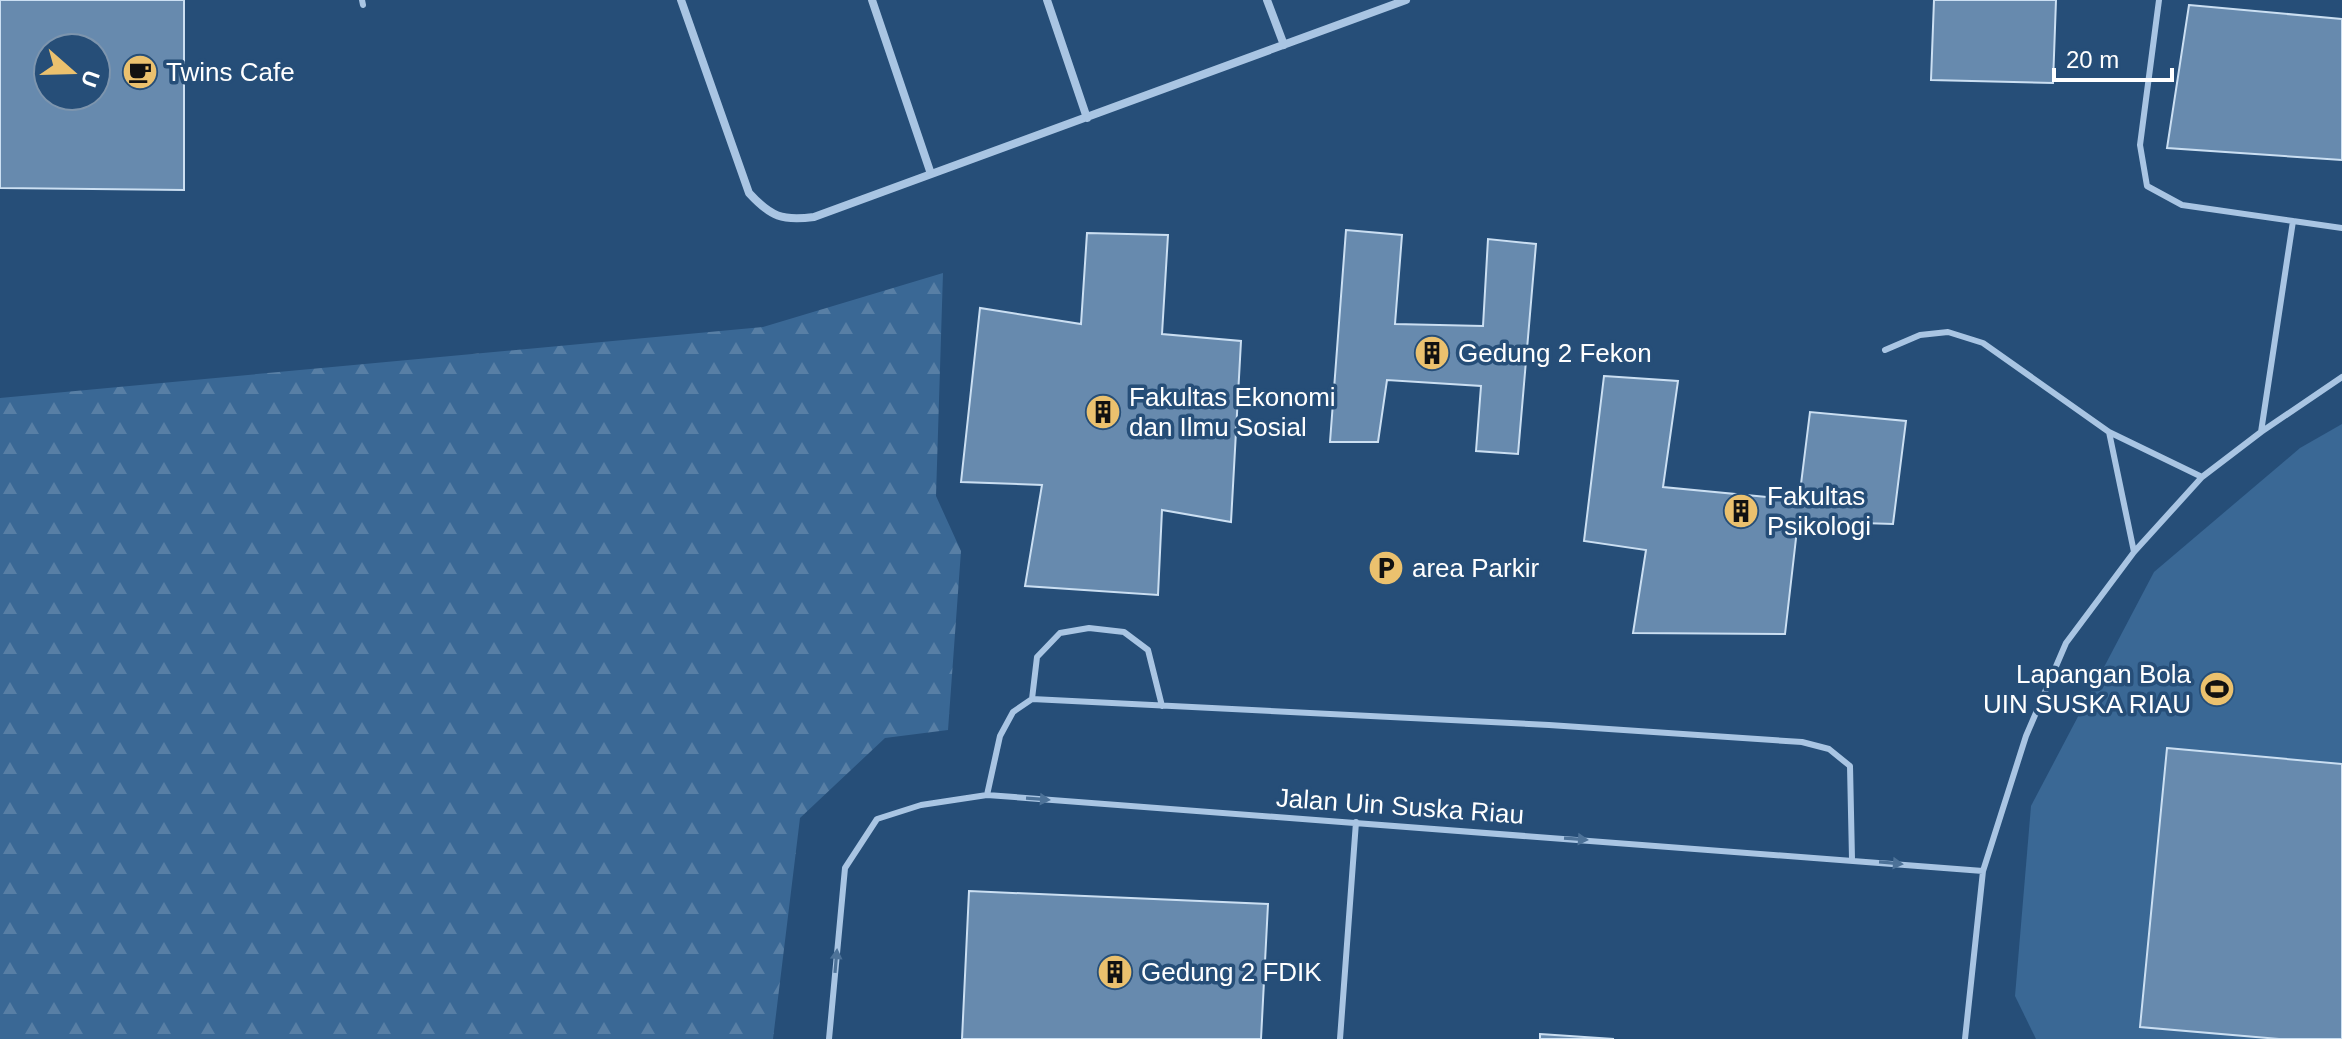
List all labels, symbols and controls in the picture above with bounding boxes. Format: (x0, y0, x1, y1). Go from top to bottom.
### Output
north arrow (32, 32, 112, 112)
scale bar (2054, 32, 2172, 82)
text: 20 m (2066, 46, 2119, 73)
cafe icon: Twins Cafe (121, 53, 159, 91)
place label: Twins Cafe (166, 57, 295, 87)
text: U (76, 67, 105, 90)
building icon: Gedung 2 Fekon (1413, 334, 1451, 372)
place label: Gedung 2 Fekon (1458, 338, 1652, 368)
place label: Fakultas Ekonomi dan Ilmu Sosial (1129, 382, 1336, 442)
building icon: Fakultas Ekonomi dan Ilmu Sosial (1084, 393, 1122, 431)
place label: Fakultas Psikologi (1767, 481, 1871, 541)
building icon: Fakultas Psikologi (1722, 492, 1760, 530)
parking icon: area Parkir (1367, 549, 1405, 587)
place label: area Parkir (1412, 553, 1539, 583)
place label: Lapangan Bola UIN SUSKA RIAU (1983, 659, 2192, 719)
sports icon: Lapangan Bola UIN SUSKA RIAU (2198, 670, 2236, 708)
street label: Jalan Uin Suska Riau (1275, 782, 1525, 830)
one-way arrow (1026, 793, 1051, 806)
one-way arrow (1564, 833, 1589, 846)
one-way arrow (1879, 856, 1904, 869)
one-way arrow (830, 948, 843, 973)
building icon: Gedung 2 FDIK (1096, 953, 1134, 991)
place label: Gedung 2 FDIK (1141, 957, 1322, 987)

